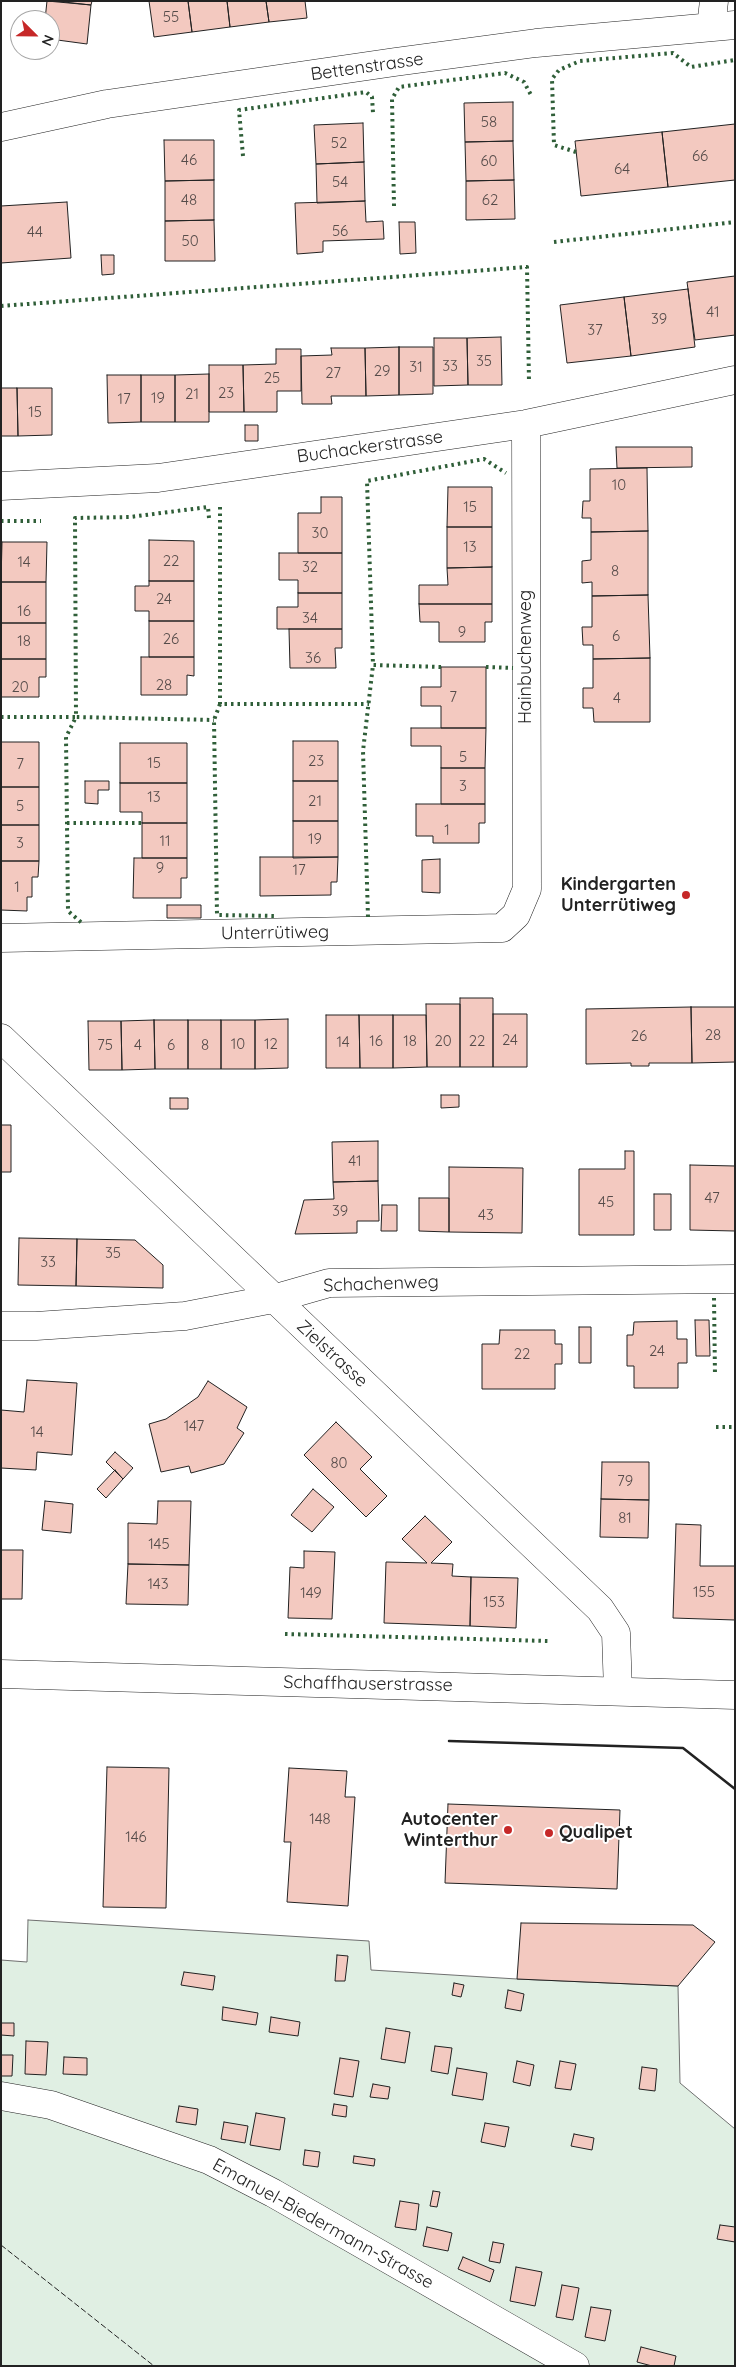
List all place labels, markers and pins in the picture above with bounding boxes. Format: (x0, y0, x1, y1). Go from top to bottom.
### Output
place label: Kindergarten Unterrütiweg (561, 874, 676, 916)
marker: Kindergarten Unterrütiweg (680, 889, 692, 901)
place label: Autocenter Winterthur (401, 1809, 498, 1852)
place label: Qualipet (559, 1822, 633, 1844)
marker: Autocenter Winterthur (502, 1824, 514, 1836)
marker: Qualipet (543, 1827, 555, 1839)

